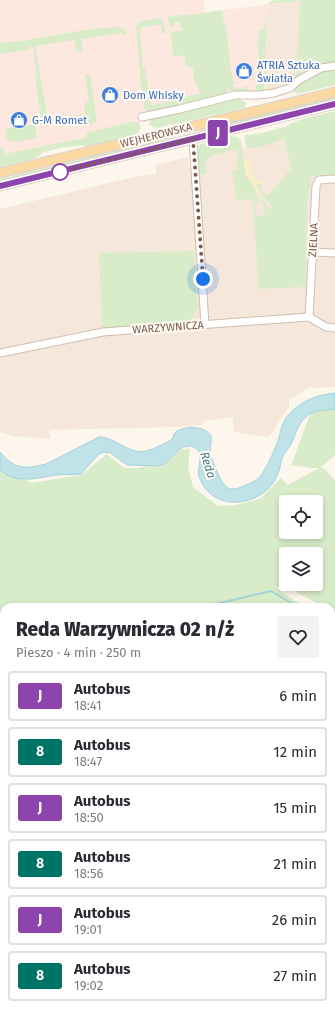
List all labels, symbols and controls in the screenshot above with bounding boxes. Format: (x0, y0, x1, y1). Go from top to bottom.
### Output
place label: ATRIA Sztuka Światła (257, 59, 320, 85)
shop icon: ATRIA Sztuka Światła (234, 61, 254, 81)
shop icon: Dom Whisky (100, 85, 120, 105)
place label: Dom Whisky (123, 89, 184, 102)
shop icon: G-M Romet (9, 110, 29, 130)
place label: G-M Romet (32, 114, 87, 127)
street label: WEJHEROWSKA (119, 120, 194, 151)
line badge: J (205, 120, 231, 146)
text: J (216, 124, 220, 141)
unlabelled marker (51, 163, 69, 181)
street label: ZIELNA (306, 222, 321, 257)
your location (193, 269, 213, 289)
street label: WARZYWNICZA (132, 318, 205, 336)
water label: Reda (197, 450, 219, 480)
map controls (279, 495, 323, 591)
button: locate (279, 495, 323, 539)
button: layers (279, 547, 323, 591)
button: heart (277, 616, 319, 658)
text: Reda Warzywnicza 02 n/ż (16, 618, 234, 641)
text: Pieszo · 4 min · 250 m (16, 645, 141, 660)
text: Autobus (74, 680, 131, 698)
text: J (38, 687, 42, 704)
text: 6 min (279, 687, 317, 705)
text: 18:41 (74, 698, 102, 713)
text: Autobus (74, 736, 131, 754)
text: 8 (36, 743, 44, 760)
text: 12 min (273, 743, 317, 761)
text: 18:47 (74, 754, 102, 769)
text: Autobus (74, 792, 131, 810)
text: J (38, 799, 42, 816)
text: 15 min (273, 799, 317, 817)
text: 18:50 (74, 810, 104, 825)
text: Autobus (74, 848, 131, 866)
text: 8 (36, 855, 44, 872)
text: 21 min (274, 855, 317, 873)
text: 18:56 (74, 866, 103, 881)
text: Autobus (74, 904, 131, 922)
text: J (38, 911, 42, 928)
text: 26 min (272, 911, 317, 929)
text: 19:01 (74, 922, 102, 937)
text: Autobus (74, 960, 131, 978)
text: 8 (36, 967, 44, 984)
text: 27 min (273, 967, 317, 985)
text: 19:02 (74, 978, 103, 993)

